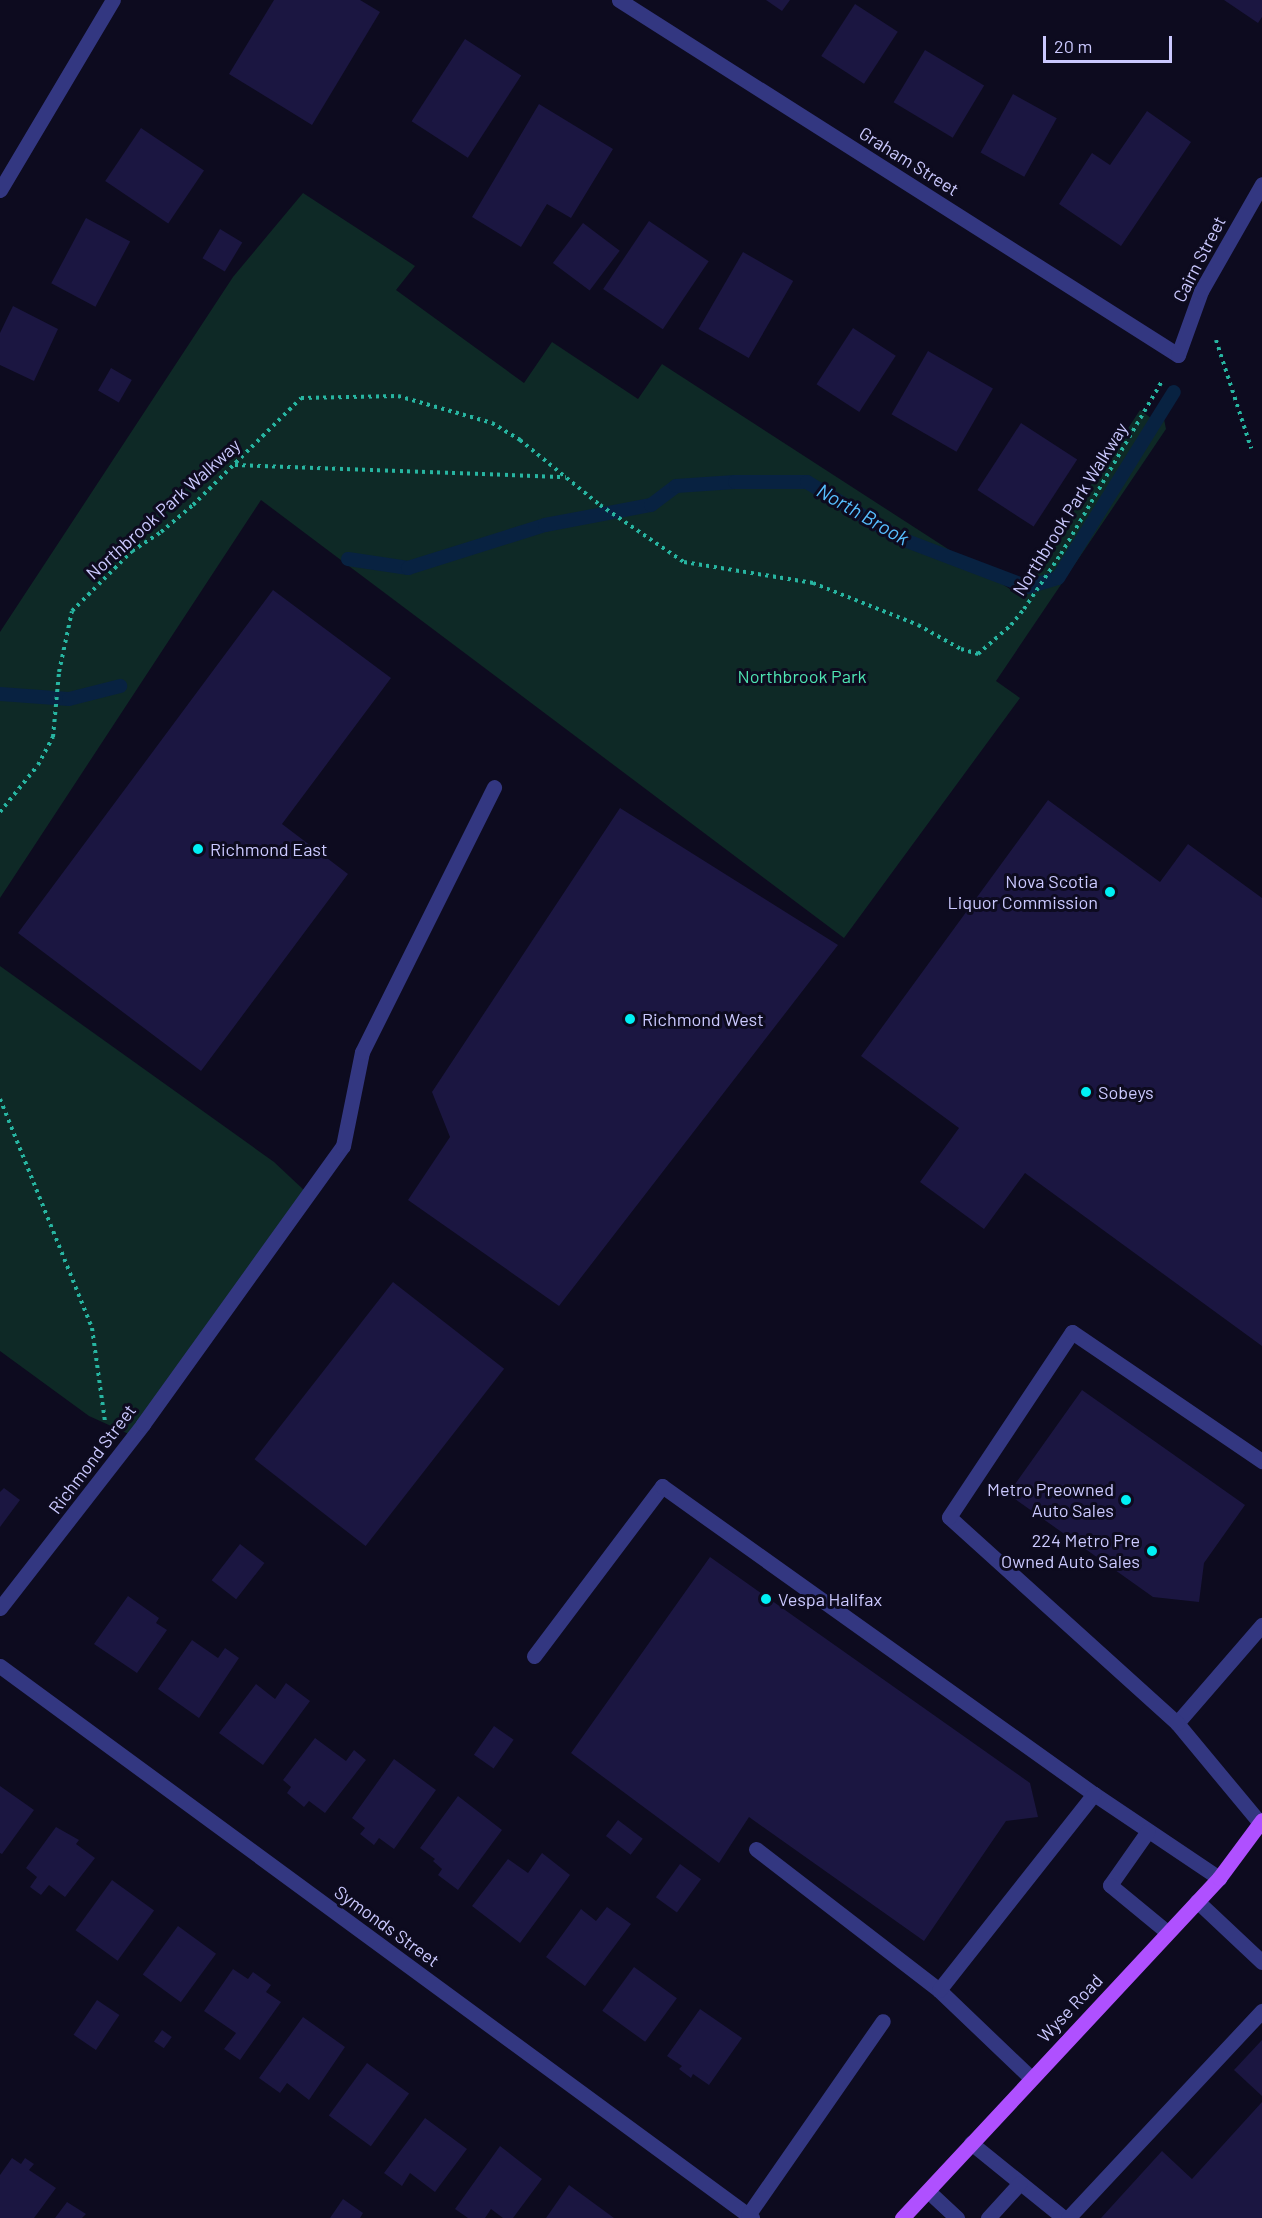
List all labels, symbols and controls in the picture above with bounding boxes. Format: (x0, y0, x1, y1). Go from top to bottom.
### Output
scale bar (1046, 24, 1175, 62)
text: 20 m (1054, 35, 1092, 57)
street label: Graham Street (855, 122, 963, 200)
street label: Cairn Street (1168, 212, 1230, 306)
street label: Northbrook Park Walkway (1008, 418, 1132, 600)
street label: Northbrook Park Walkway (81, 434, 245, 584)
water label: North Brook (813, 478, 913, 550)
park label: Northbrook Park (738, 665, 866, 687)
place label: Richmond East (210, 838, 328, 860)
marker: Richmond East (191, 842, 205, 856)
place label: Nova Scotia Liquor Commission (947, 871, 1098, 914)
marker: Nova Scotia Liquor Commission (1103, 885, 1117, 899)
place label: Richmond West (642, 1008, 764, 1030)
marker: Richmond West (623, 1012, 637, 1026)
place label: Sobeys (1098, 1081, 1154, 1103)
marker: Sobeys (1079, 1085, 1093, 1099)
street label: Richmond Street (44, 1400, 140, 1518)
place label: Metro Preowned Auto Sales (987, 1479, 1114, 1522)
marker: Metro Preowned Auto Sales (1119, 1493, 1133, 1507)
place label: 224 Metro Pre Owned Auto Sales (1001, 1530, 1140, 1572)
marker: 224 Metro Pre Owned Auto Sales (1145, 1544, 1159, 1558)
place label: Vespa Halifax (778, 1588, 882, 1610)
marker: Vespa Halifax (759, 1592, 773, 1606)
street label: Symonds Street (330, 1881, 444, 1971)
street label: Wyse Road (1033, 1970, 1107, 2046)

